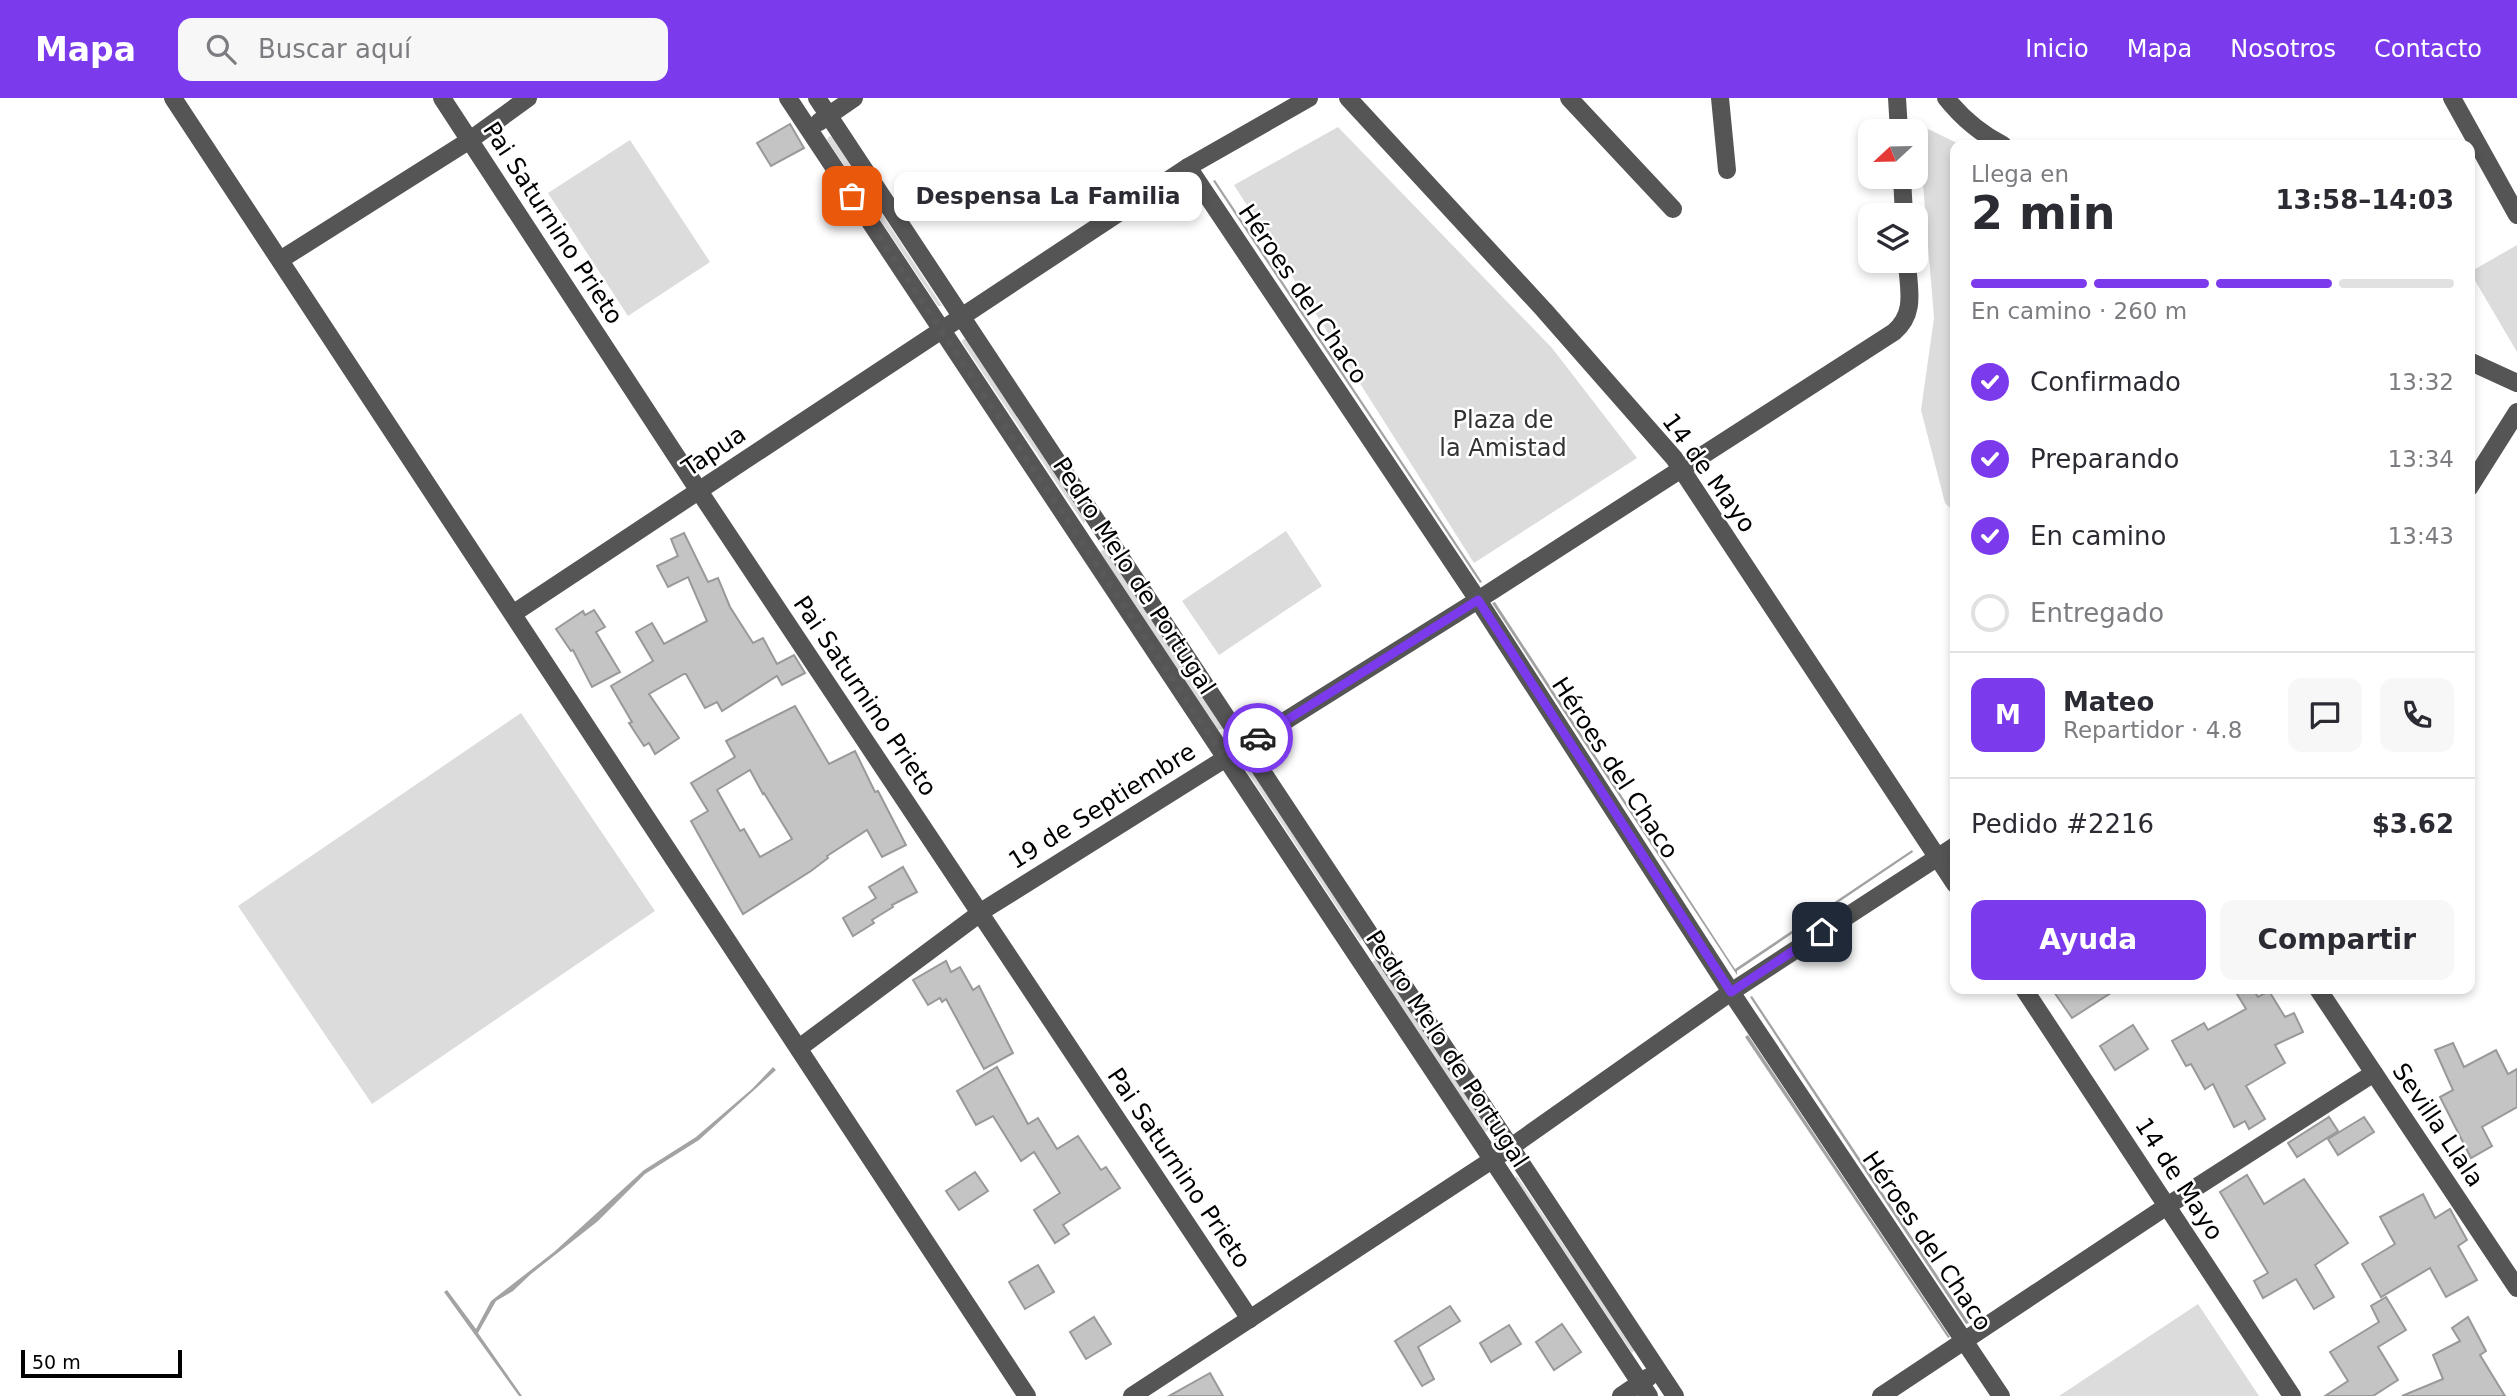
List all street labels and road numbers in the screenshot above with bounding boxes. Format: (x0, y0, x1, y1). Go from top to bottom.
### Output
street label: Pai Saturnino Prieto (477, 117, 629, 329)
street label: Héroes del Chaco (1233, 199, 1373, 389)
street label: 14 de Mayo (1656, 408, 1762, 538)
street label: Tapua (676, 420, 751, 483)
street label: Pedro Melo de Portugal (1047, 452, 1221, 700)
street label: Pai Saturnino Prieto (788, 591, 942, 801)
street label: Héroes del Chaco (1546, 672, 1684, 864)
street label: 19 de Septiembre (1004, 737, 1200, 875)
street label: Pedro Melo de Portugal (1360, 925, 1534, 1173)
street label: Sevilla Llala (2387, 1058, 2489, 1192)
street label: Pai Saturnino Prieto (1102, 1063, 1256, 1273)
street label: 14 de Mayo (2129, 1113, 2229, 1245)
street label: Héroes del Chaco (1857, 1146, 1997, 1336)

